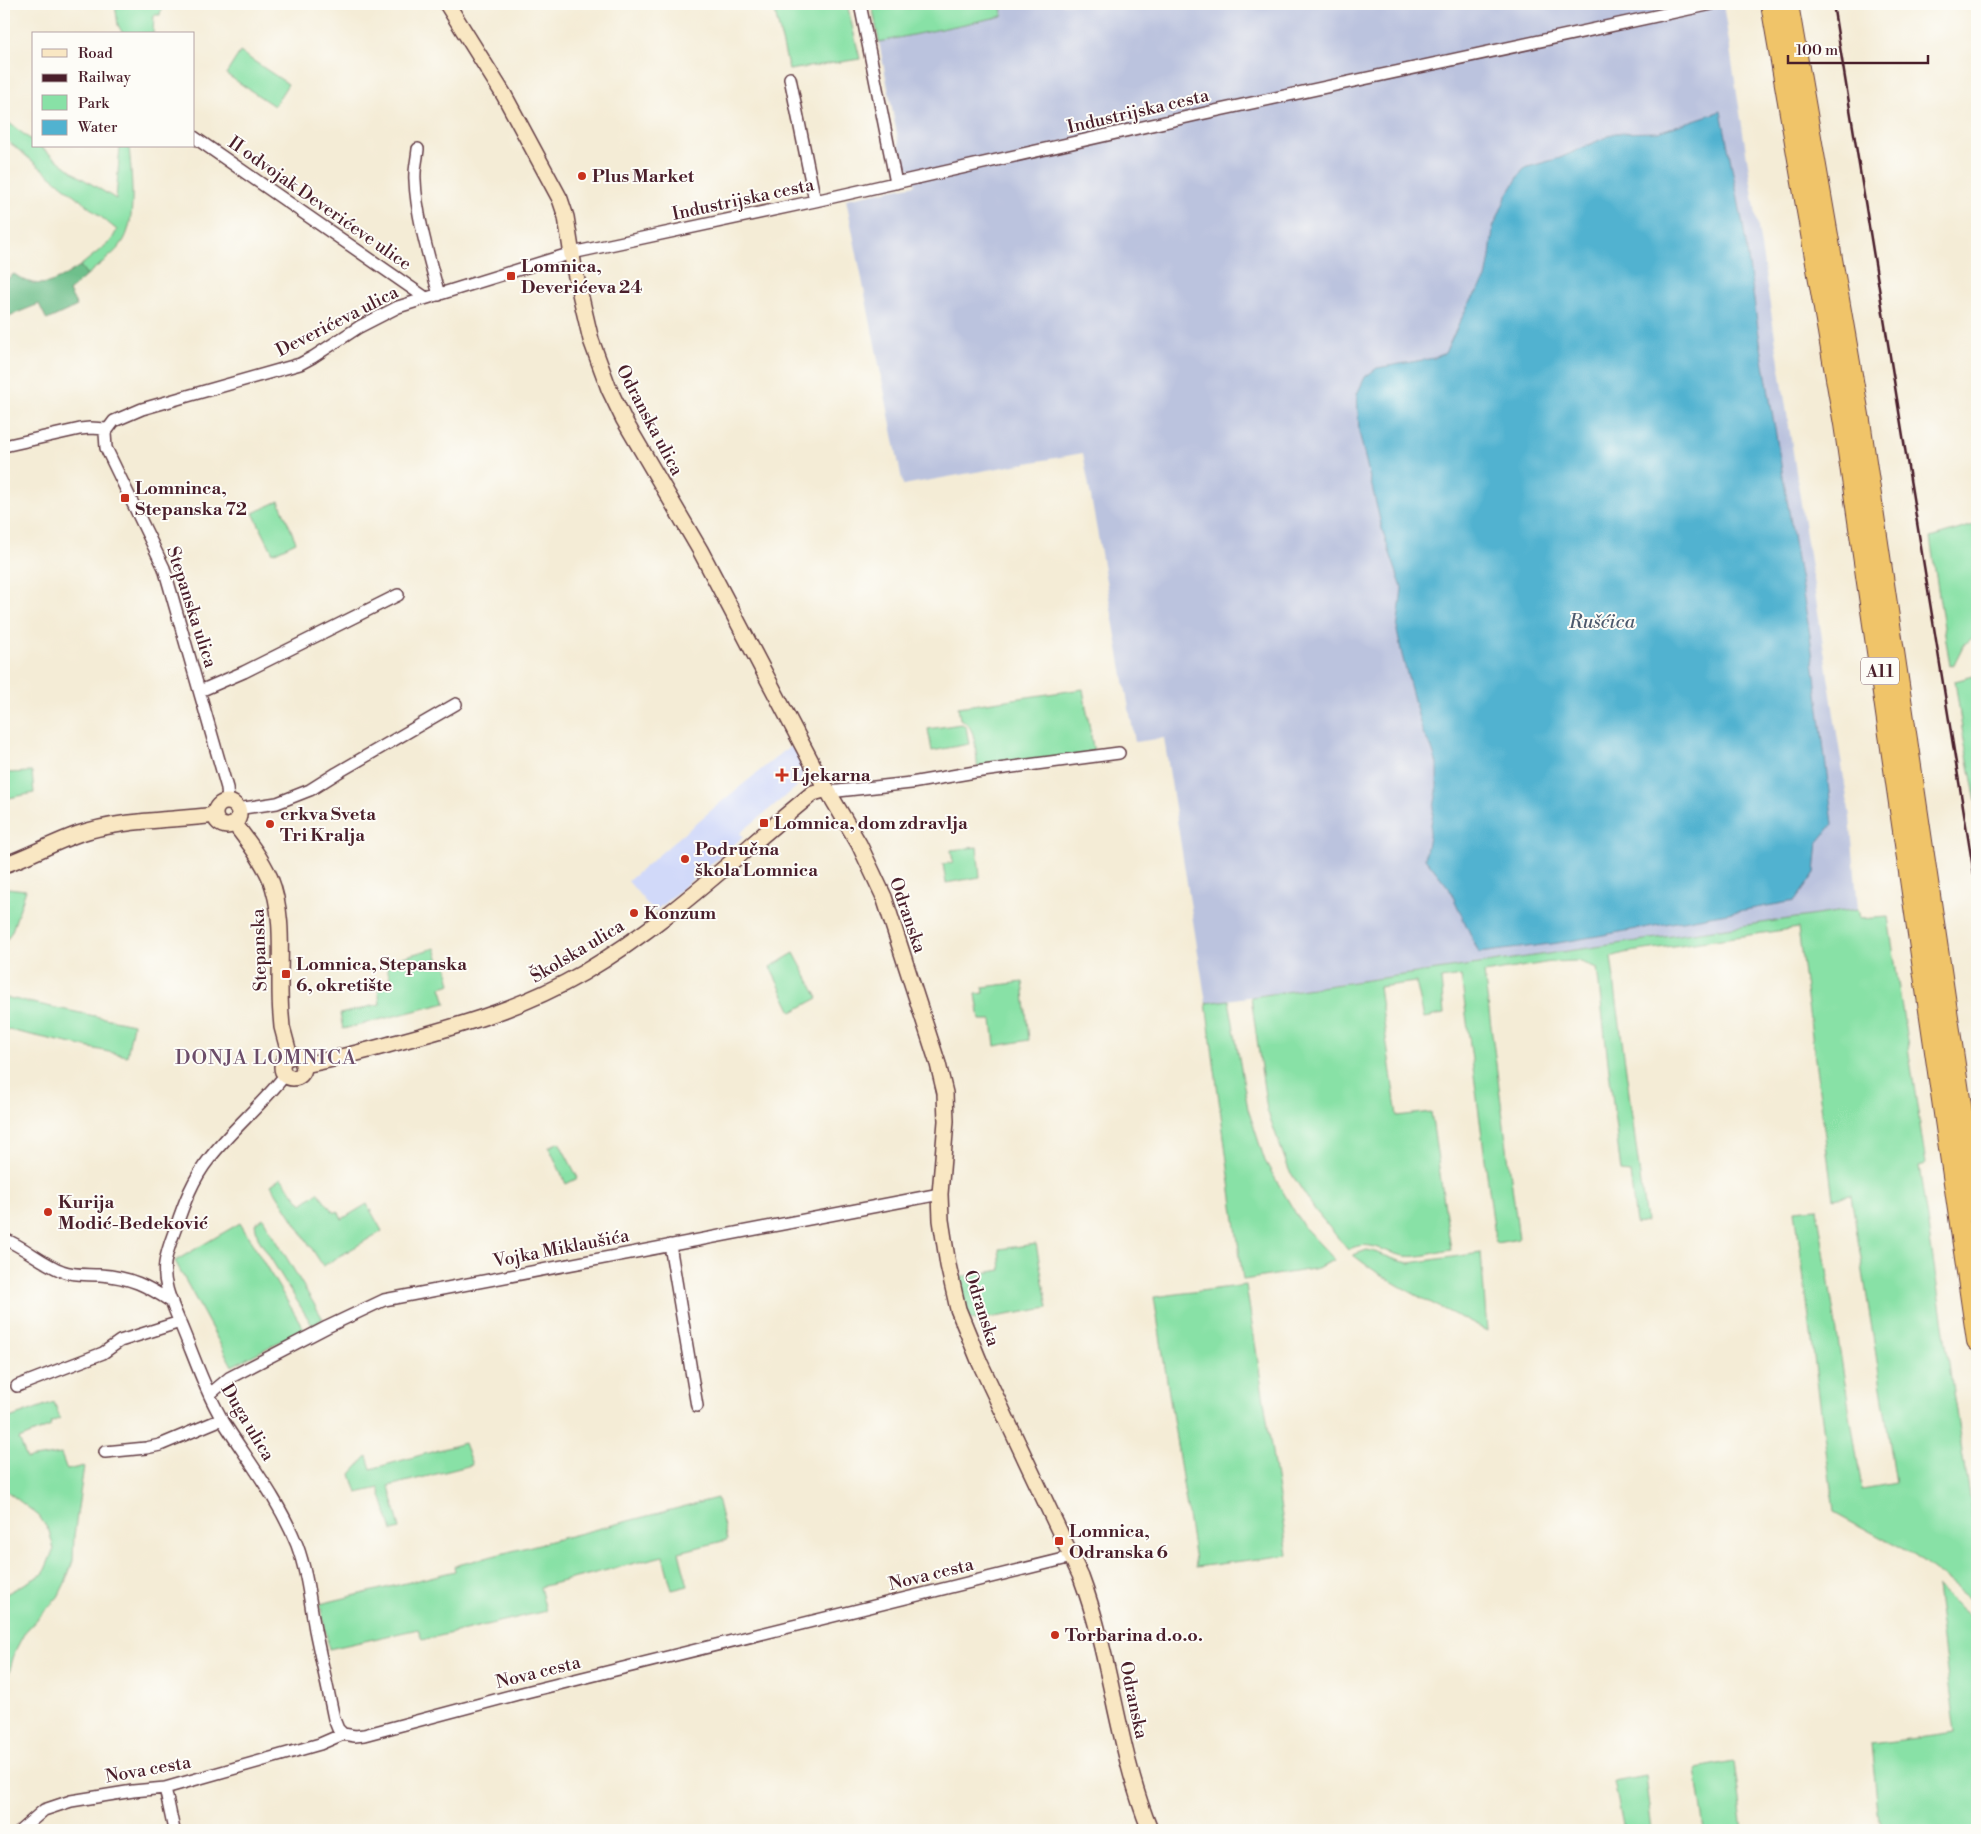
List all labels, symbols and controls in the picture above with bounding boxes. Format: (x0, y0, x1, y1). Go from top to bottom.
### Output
legend (32, 32, 195, 148)
scale bar (1788, 32, 1928, 64)
text: 100 m (1796, 41, 1838, 60)
text: Road (78, 44, 113, 63)
text: Railway (78, 68, 132, 87)
street label: Industrijska cesta (1065, 84, 1212, 139)
text: Park (78, 94, 110, 113)
text: Water (77, 118, 118, 137)
street label: II odvojak Deverićeve ulice (223, 131, 416, 276)
place label: Plus Market (592, 165, 695, 188)
marker: Plus Market (576, 170, 588, 182)
street label: Industrijska cesta (670, 173, 817, 226)
place label: Lomnica, Deverićeva 24 (521, 255, 642, 299)
marker: Lomnica, Deverićeva 24 (505, 270, 517, 282)
street label: Deverićeva ulica (272, 280, 403, 362)
street label: Odranska ulica (611, 361, 689, 480)
place label: Lomninca, Stepanska 72 (135, 477, 247, 521)
marker: Lomninca, Stepanska 72 (119, 492, 131, 504)
street label: Stepanska ulica (161, 544, 222, 672)
water label: Rušćica (1568, 610, 1635, 634)
road number: A11 (1861, 658, 1899, 684)
place label: Ljekarna (792, 764, 871, 787)
marker: Ljekarna (776, 769, 788, 781)
place label: crkva Sveta Tri Kralja (280, 803, 376, 847)
place label: Lomnica, dom zdravlja (774, 812, 968, 835)
marker: Lomnica, dom zdravlja (758, 817, 770, 829)
marker: crkva Sveta Tri Kralja (264, 818, 276, 830)
place label: Područna škola Lomnica (695, 838, 818, 882)
marker: Područna škola Lomnica (679, 853, 691, 865)
street label: Odranska (884, 874, 932, 957)
place label: Konzum (644, 902, 717, 925)
street label: Stepanska (247, 907, 272, 992)
marker: Konzum (628, 907, 640, 919)
street label: Školska ulica (526, 914, 629, 988)
place label: Lomnica, Stepanska 6, okretište (296, 953, 467, 997)
marker: Lomnica, Stepanska 6, okretište (280, 968, 292, 980)
district label: DONJA LOMNICA (175, 1046, 357, 1071)
place label: Kurija Modić-Bedeković (58, 1191, 208, 1235)
marker: Kurija Modić-Bedeković (42, 1206, 54, 1218)
street label: Vojka Miklaušića (490, 1224, 632, 1273)
street label: Odranska (958, 1267, 1005, 1350)
street label: Duga ulica (216, 1379, 280, 1466)
place label: Lomnica, Odranska 6 (1069, 1520, 1168, 1564)
marker: Lomnica, Odranska 6 (1053, 1535, 1065, 1547)
street label: Nova cesta (886, 1553, 977, 1596)
place label: Torbarina d.o.o. (1065, 1624, 1203, 1647)
marker: Torbarina d.o.o. (1049, 1629, 1061, 1641)
street label: Nova cesta (493, 1651, 584, 1694)
street label: Odranska (1114, 1659, 1153, 1742)
street label: Nova cesta (103, 1750, 194, 1788)

